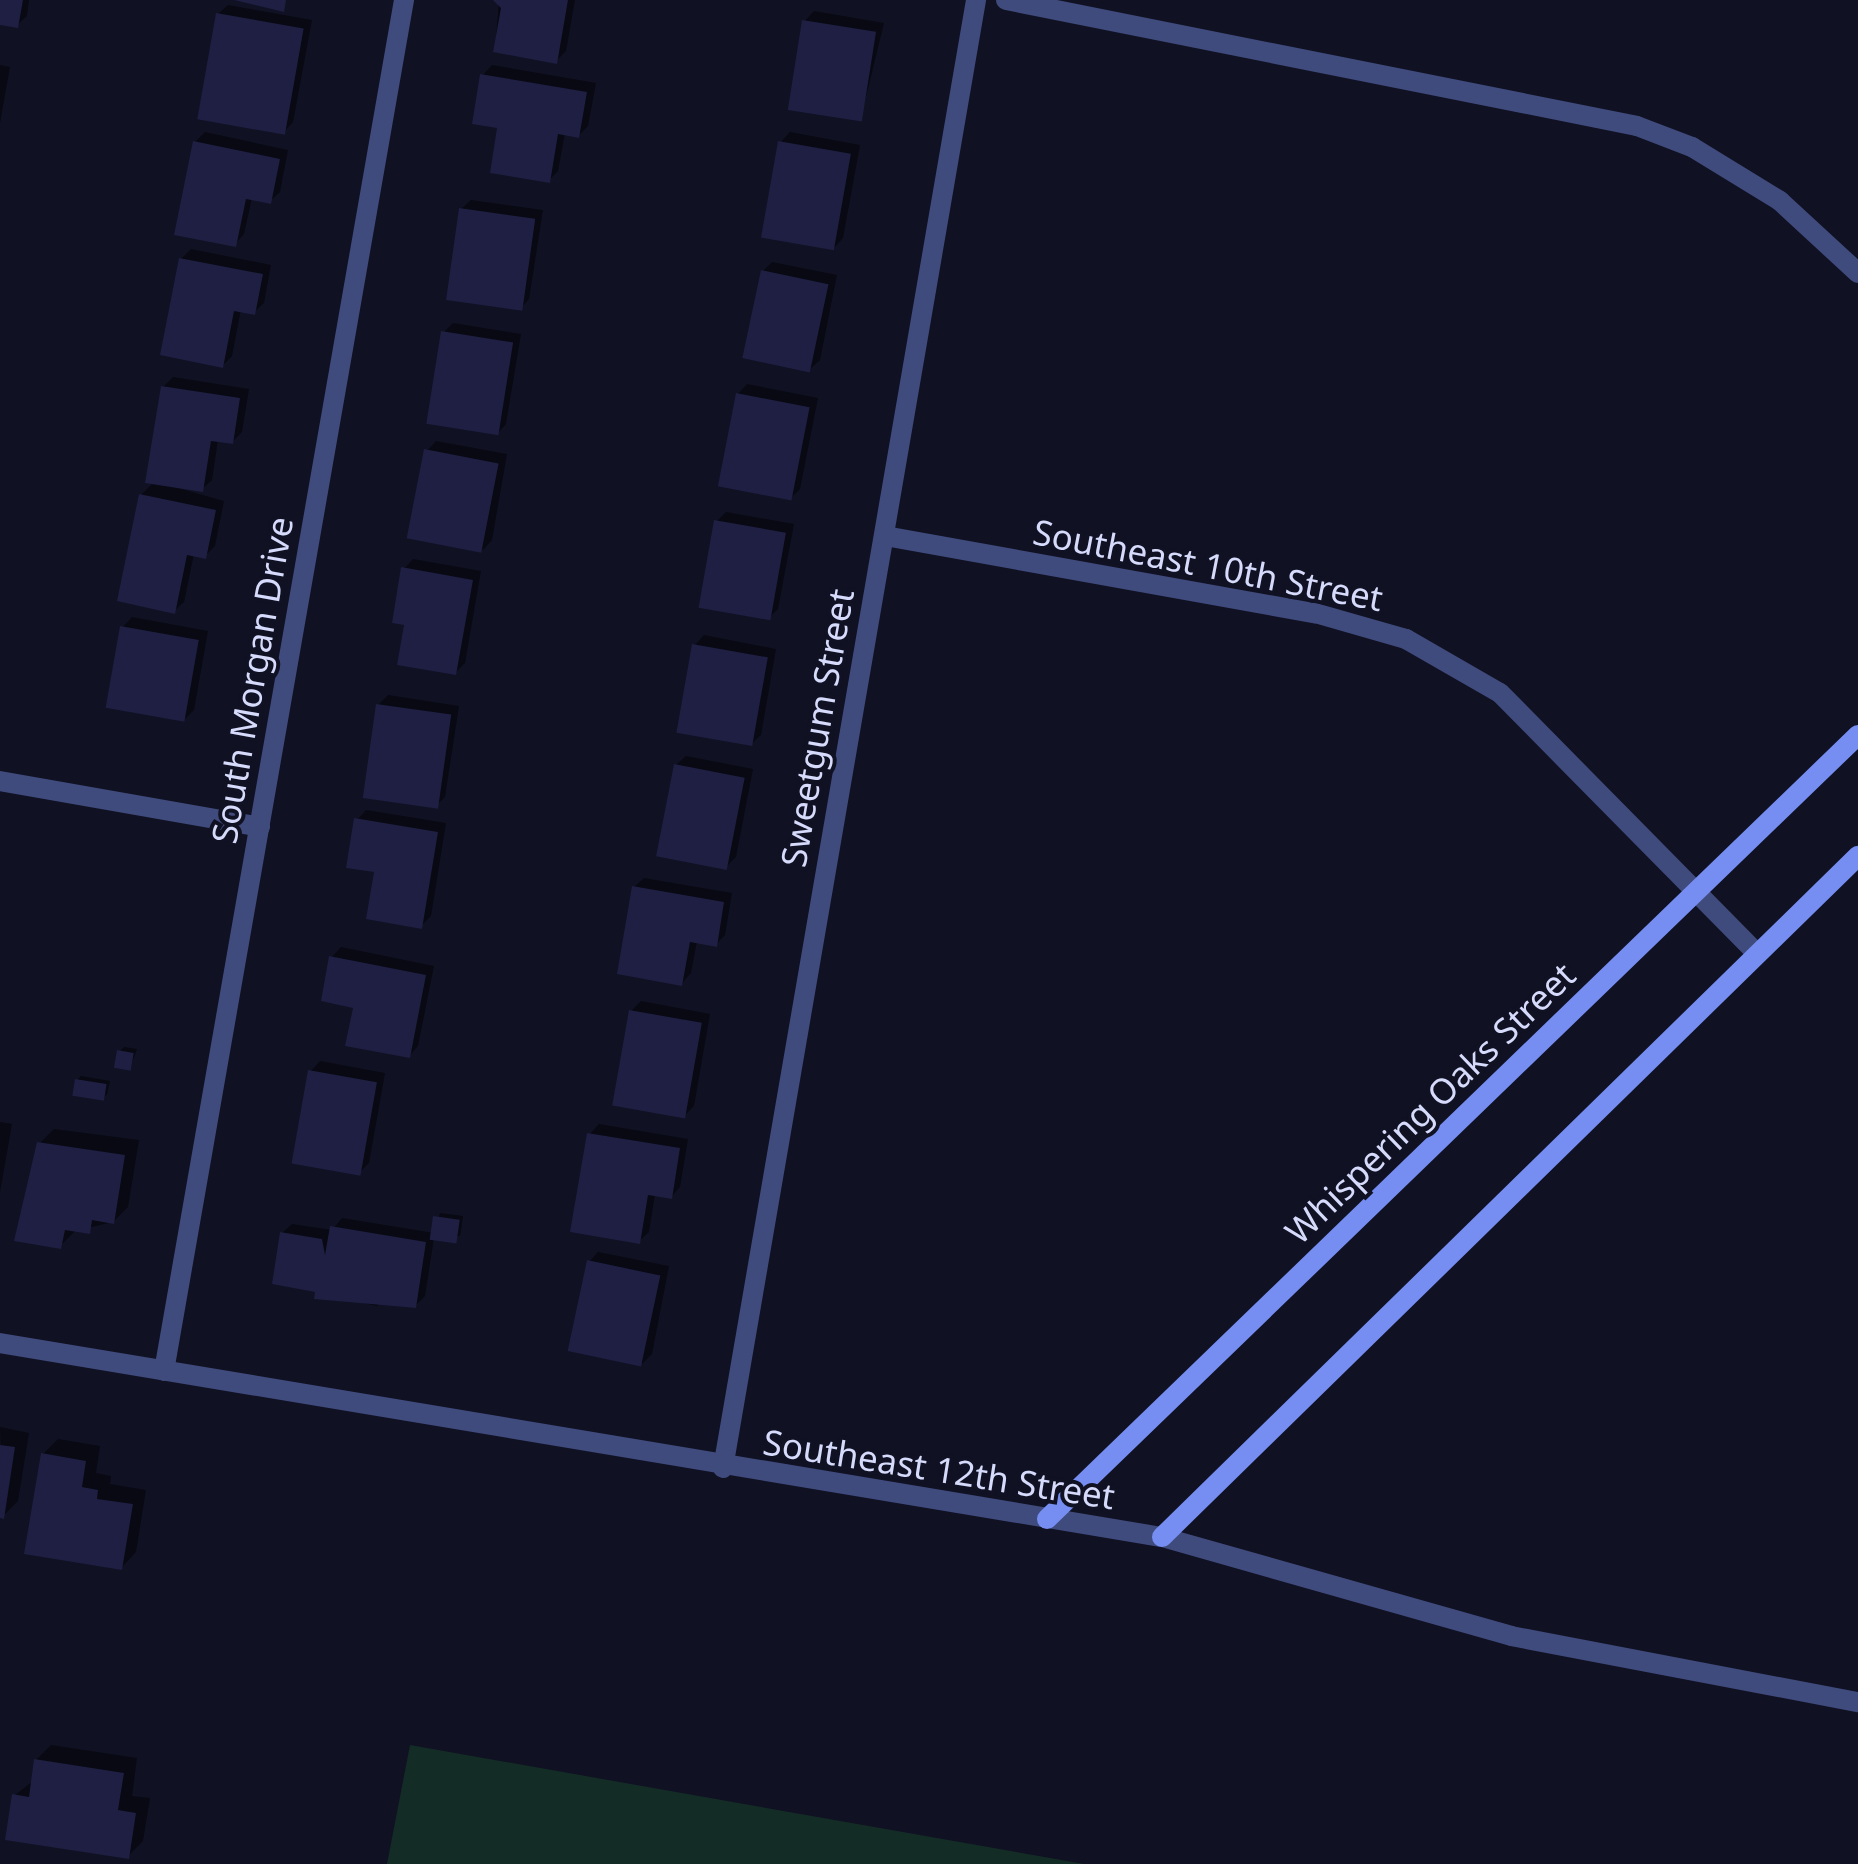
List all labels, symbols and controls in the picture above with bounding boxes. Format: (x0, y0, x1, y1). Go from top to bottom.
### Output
street label: Southeast 10th Street (1030, 510, 1386, 620)
street label: South Morgan Drive (203, 513, 301, 847)
street label: Sweetgum Street (772, 586, 862, 870)
street label: Whispering Oaks Street (1276, 954, 1584, 1252)
street label: Southeast 12th Street (760, 1420, 1118, 1518)

